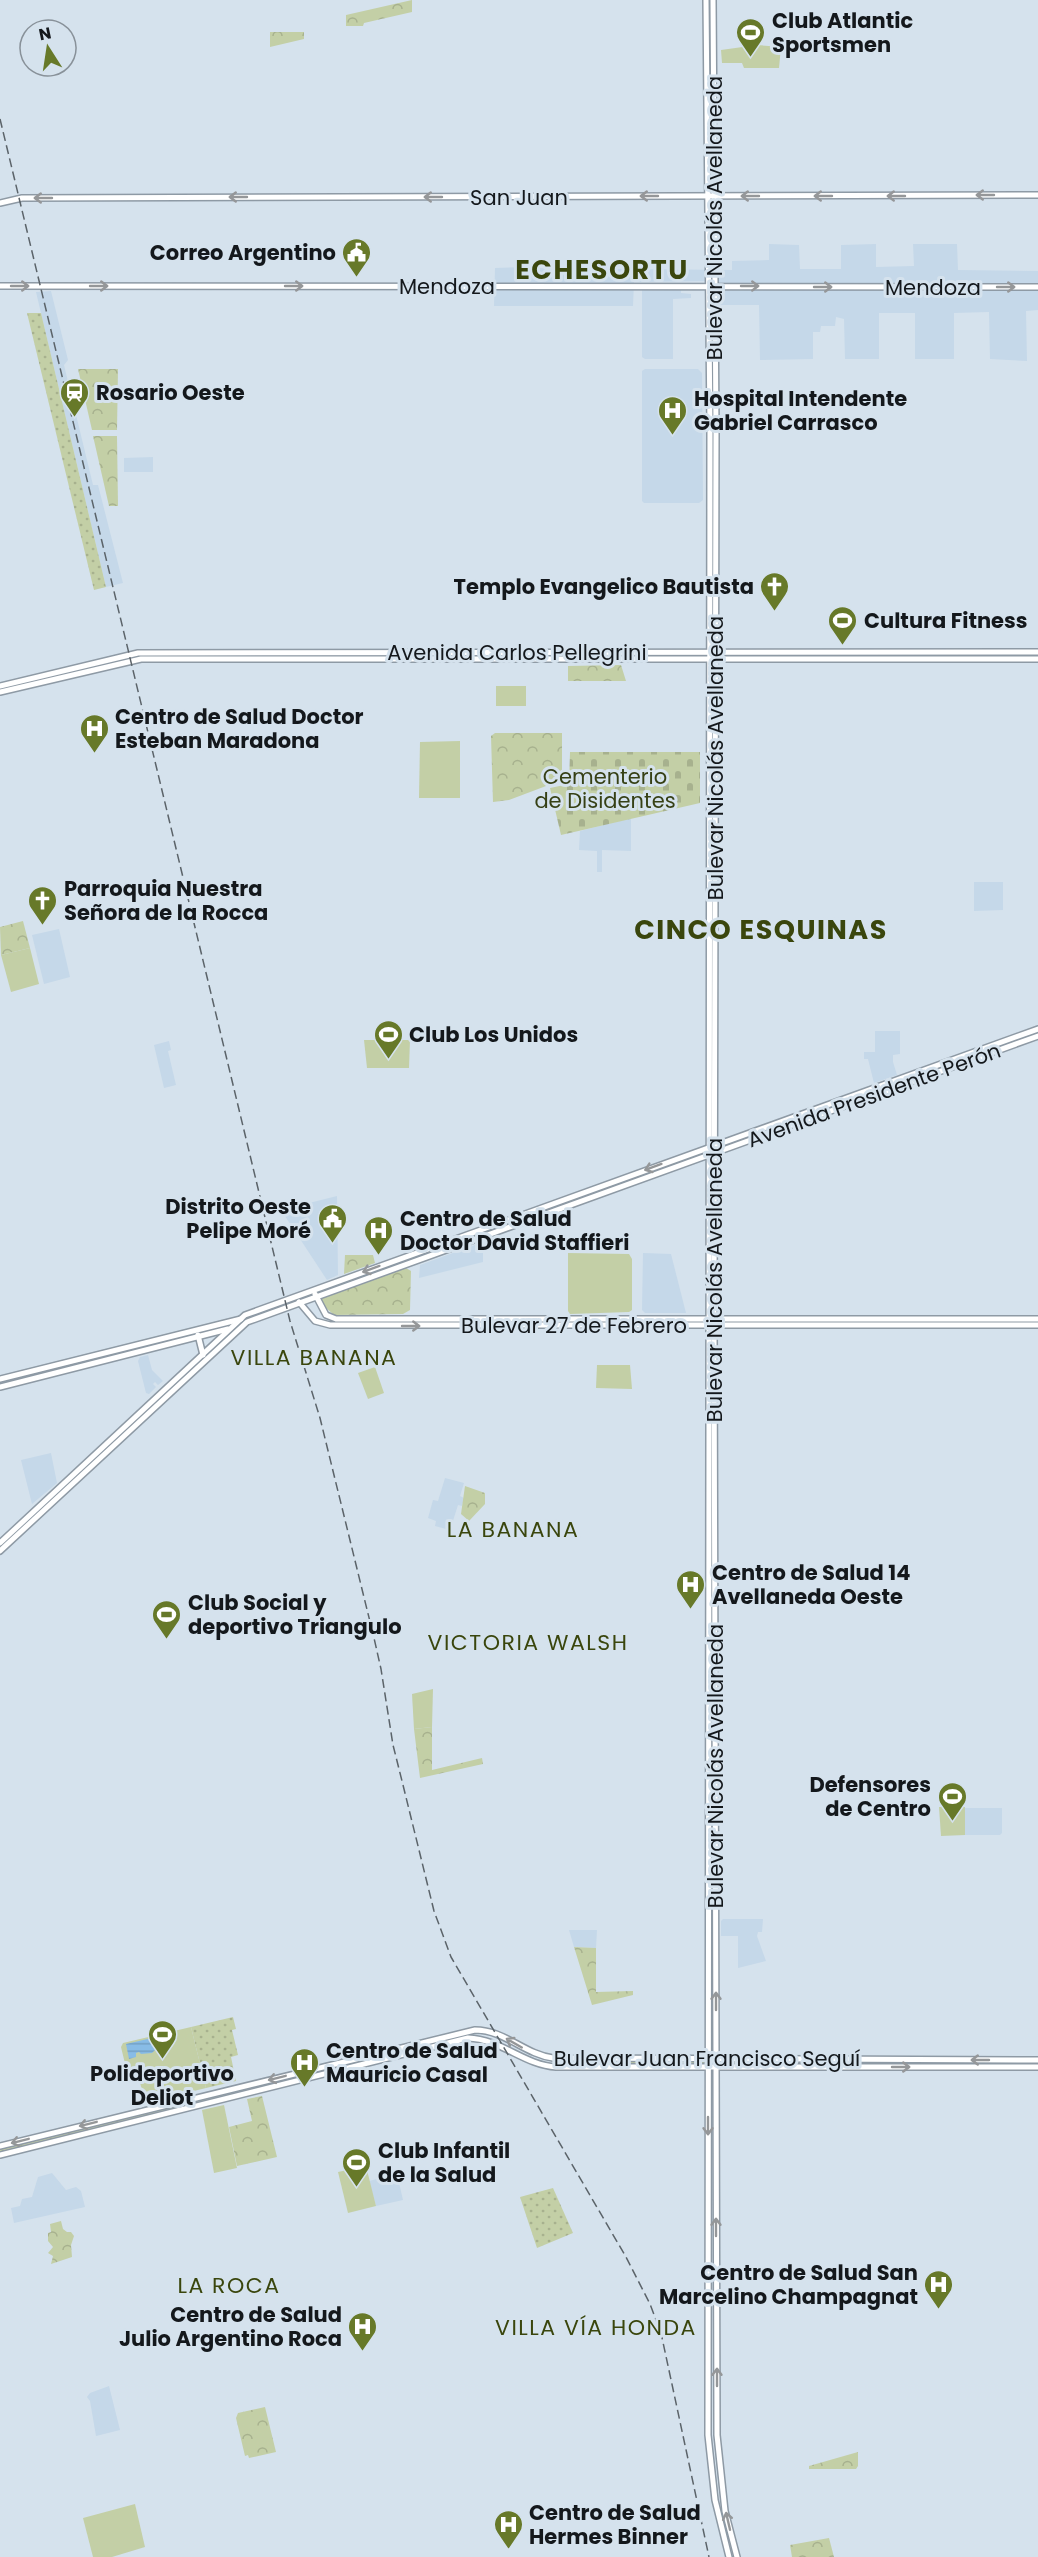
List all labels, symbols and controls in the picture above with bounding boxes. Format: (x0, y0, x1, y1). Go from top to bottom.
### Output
place label: Club Atlantic Sportsmen (772, 6, 913, 59)
sports icon: Club Atlantic Sportsmen (735, 16, 767, 58)
north arrow (18, 18, 78, 78)
text: N (37, 21, 53, 46)
street label: Bulevar Nicolás Avellaneda (700, 76, 729, 360)
street label: San Juan (470, 183, 568, 212)
one-way arrow (976, 189, 996, 201)
one-way arrow (640, 190, 660, 202)
one-way arrow (741, 190, 761, 202)
one-way arrow (813, 190, 833, 202)
one-way arrow (887, 190, 907, 202)
one-way arrow (229, 191, 249, 203)
one-way arrow (424, 191, 444, 203)
one-way arrow (34, 192, 54, 204)
public building icon: Correo Argentino (341, 236, 373, 278)
place label: Correo Argentino (150, 238, 336, 267)
district label: ECHESORTU (515, 251, 689, 288)
street label: Mendoza (399, 272, 495, 301)
street label: Mendoza (885, 273, 981, 302)
one-way arrow (10, 280, 30, 292)
one-way arrow (89, 280, 109, 292)
one-way arrow (284, 280, 304, 292)
one-way arrow (740, 281, 760, 292)
one-way arrow (812, 281, 832, 293)
one-way arrow (995, 281, 1015, 293)
station icon: Rosario Oeste (59, 376, 91, 418)
place label: Rosario Oeste (96, 378, 245, 407)
place label: Hospital Intendente Gabriel Carrasco (694, 384, 907, 437)
hospital icon: Hospital Intendente Gabriel Carrasco (657, 394, 689, 436)
church icon: Templo Evangelico Bautista (759, 570, 791, 612)
place label: Templo Evangelico Bautista (454, 572, 754, 601)
sports icon: Cultura Fitness (827, 604, 859, 646)
place label: Cultura Fitness (864, 606, 1027, 635)
street label: Bulevar Nicolás Avellaneda (701, 616, 730, 900)
street label: Avenida Carlos Pellegrini (387, 638, 647, 667)
place label: Centro de Salud Doctor Esteban Maradona (115, 702, 364, 755)
hospital icon: Centro de Salud Doctor Esteban Maradona (78, 712, 110, 754)
park label: Cementerio de Disidentes (534, 762, 676, 815)
place label: Parroquia Nuestra Señora de la Rocca (64, 874, 268, 927)
church icon: Parroquia Nuestra Señora de la Rocca (27, 884, 59, 926)
district label: CINCO ESQUINAS (634, 911, 888, 948)
sports icon: Club Los Unidos (372, 1018, 404, 1060)
place label: Club Los Unidos (409, 1020, 578, 1049)
street label: Avenida Presidente Perón (743, 1036, 1005, 1154)
street label: Bulevar Nicolás Avellaneda (700, 1138, 729, 1422)
one-way arrow (644, 1163, 663, 1174)
place label: Distrito Oeste Pelipe Moré (165, 1192, 311, 1245)
public building icon: Distrito Oeste Pelipe Moré (316, 1202, 348, 1244)
place label: Centro de Salud Doctor David Staffieri (400, 1204, 629, 1257)
hospital icon: Centro de Salud Doctor David Staffieri (363, 1214, 395, 1256)
one-way arrow (362, 1264, 381, 1275)
street label: Bulevar 27 de Febrero (461, 1311, 687, 1340)
one-way arrow (400, 1320, 420, 1332)
district label: VILLA BANANA (231, 1342, 397, 1373)
district label: LA BANANA (447, 1514, 579, 1545)
place label: Centro de Salud 14 Avellaneda Oeste (712, 1558, 910, 1611)
hospital icon: Centro de Salud 14 Avellaneda Oeste (675, 1568, 707, 1610)
place label: Club Social y deportivo Triangulo (188, 1588, 402, 1641)
sports icon: Club Social y deportivo Triangulo (151, 1598, 183, 1640)
street label: Bulevar Nicolás Avellaneda (701, 1624, 730, 1908)
district label: VICTORIA WALSH (428, 1627, 628, 1658)
place label: Defensores de Centro (809, 1770, 931, 1823)
sports icon: Defensores de Centro (936, 1780, 968, 1822)
one-way arrow (710, 1991, 722, 2011)
sports icon: Polideportivo Deliot (146, 2018, 178, 2060)
place label: Centro de Salud Mauricio Casal (326, 2036, 498, 2089)
one-way arrow (506, 2036, 523, 2048)
street label: Bulevar Juan Francisco Seguí (554, 2044, 860, 2073)
hospital icon: Centro de Salud Mauricio Casal (289, 2046, 321, 2088)
one-way arrow (970, 2054, 990, 2066)
place label: Polideportivo Deliot (90, 2059, 234, 2112)
one-way arrow (890, 2061, 910, 2073)
one-way arrow (268, 2072, 287, 2084)
one-way arrow (702, 2115, 714, 2135)
one-way arrow (78, 2119, 97, 2131)
one-way arrow (11, 2136, 30, 2148)
place label: Club Infantil de la Salud (378, 2136, 510, 2189)
sports icon: Club Infantil de la Salud (341, 2146, 373, 2188)
one-way arrow (710, 2217, 722, 2237)
place label: Centro de Salud San Marcelino Champagnat (659, 2258, 918, 2311)
hospital icon: Centro de Salud San Marcelino Champagnat (923, 2268, 955, 2310)
district label: LA ROCA (177, 2270, 281, 2301)
place label: Centro de Salud Julio Argentino Roca (119, 2300, 342, 2353)
hospital icon: Centro de Salud Julio Argentino Roca (347, 2310, 379, 2352)
district label: VILLA VÍA HONDA (495, 2312, 697, 2343)
one-way arrow (711, 2367, 723, 2387)
place label: Centro de Salud Hermes Binner (529, 2498, 701, 2551)
hospital icon: Centro de Salud Hermes Binner (492, 2508, 524, 2550)
one-way arrow (721, 2512, 733, 2531)

